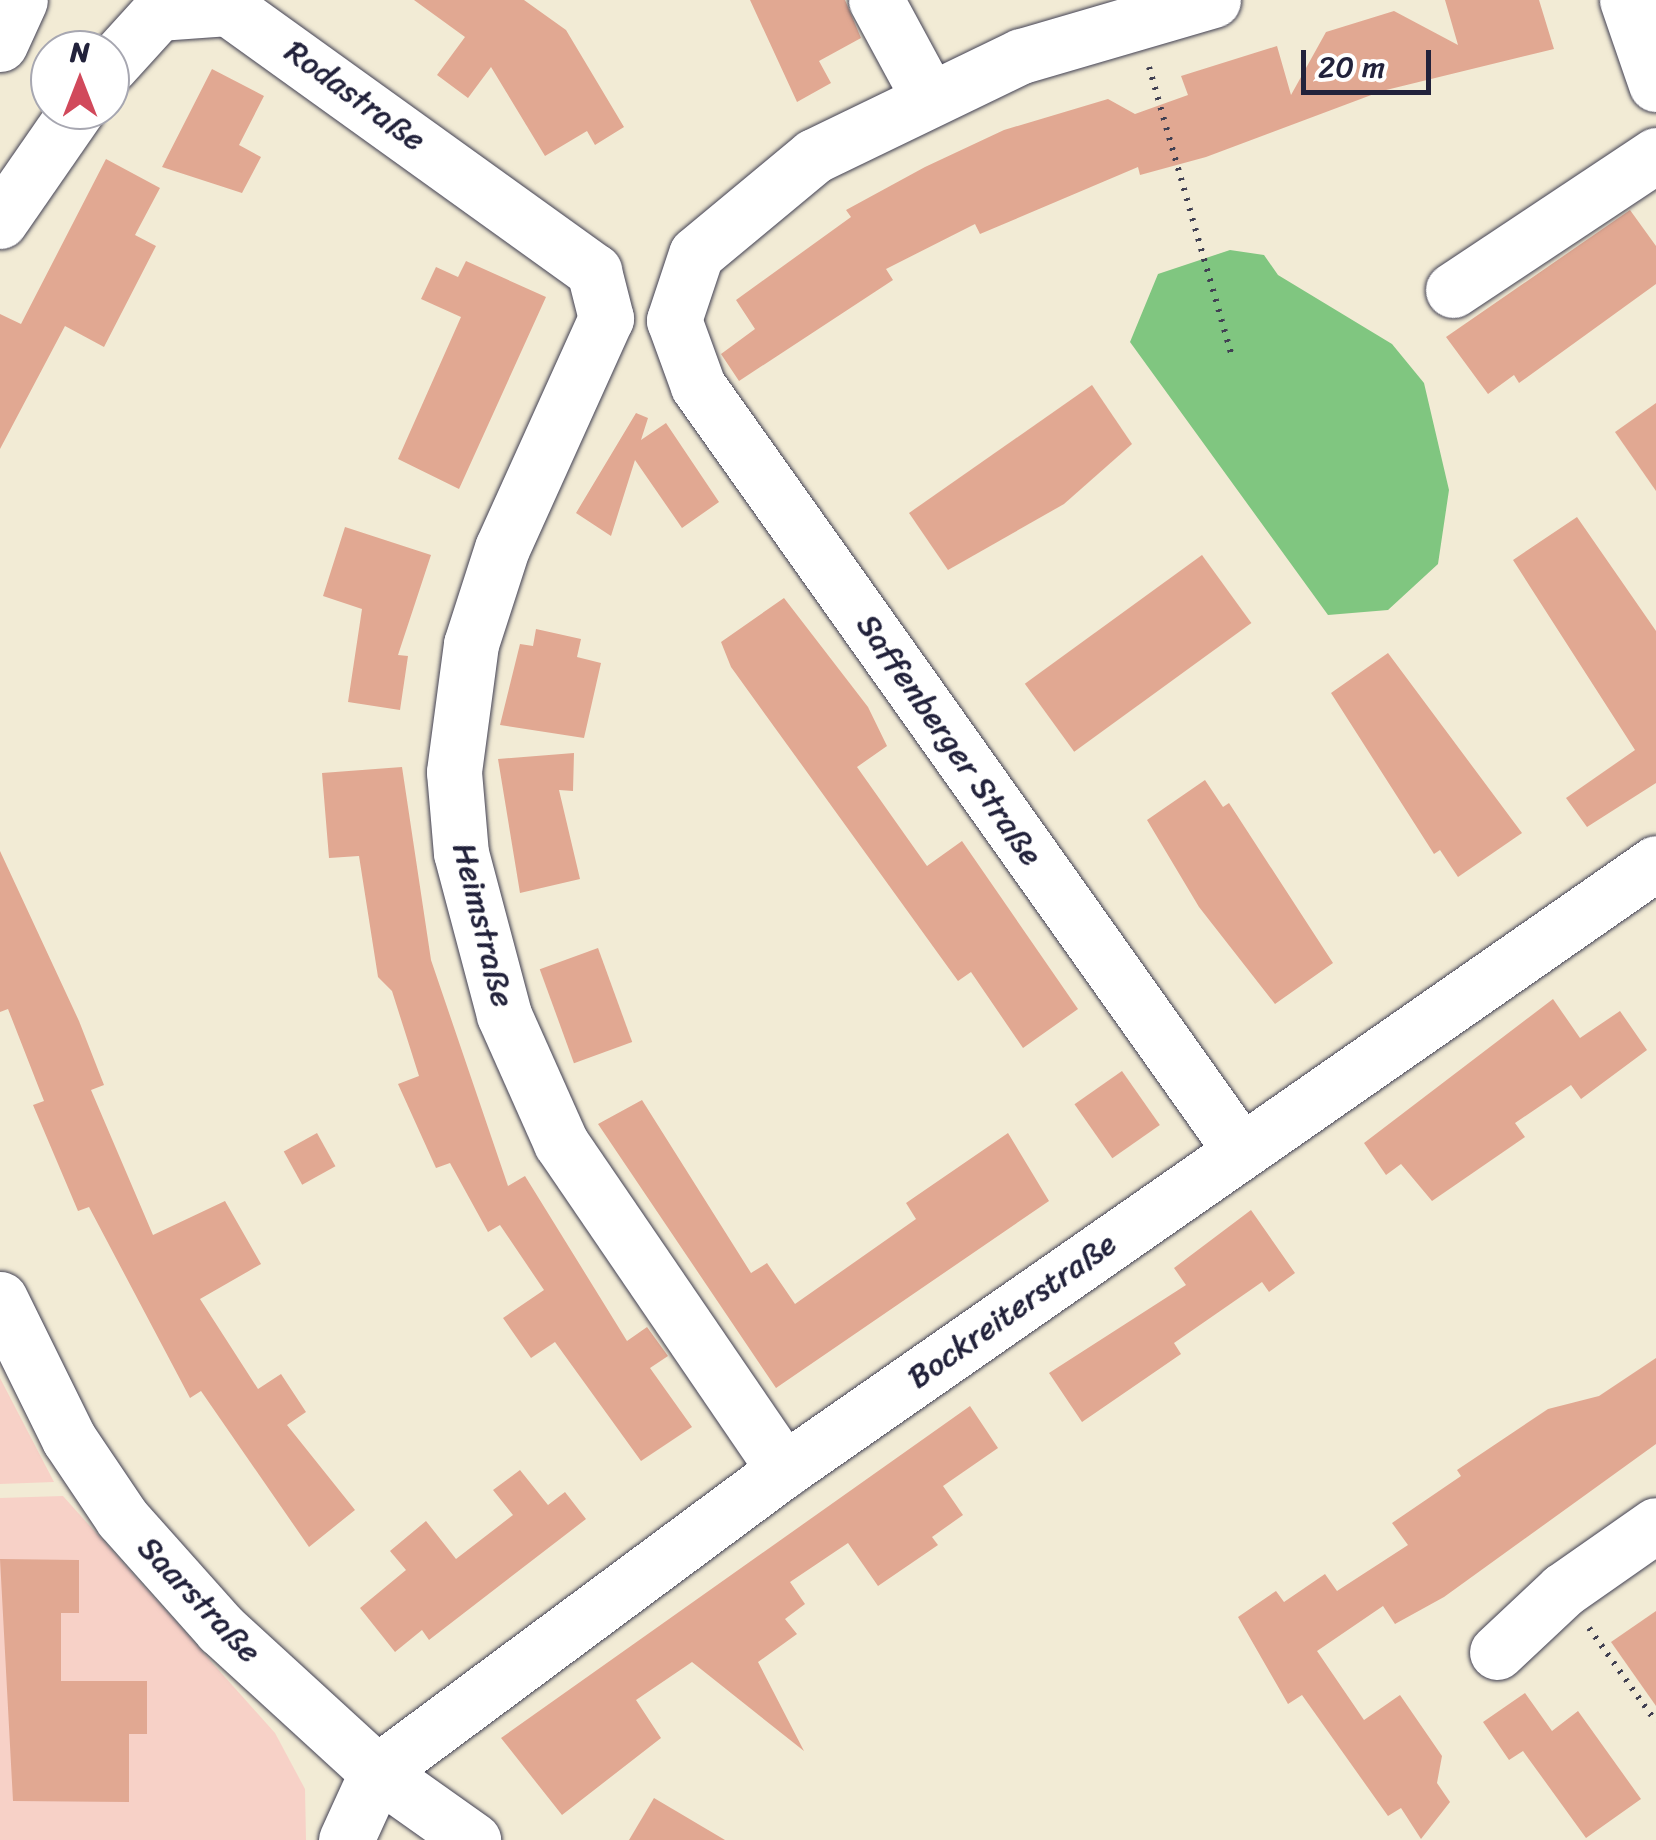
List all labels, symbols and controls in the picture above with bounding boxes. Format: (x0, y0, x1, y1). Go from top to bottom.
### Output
text: N (70, 27, 90, 76)
north arrow (30, 30, 130, 130)
scale bar (1306, 30, 1436, 92)
street label: Rodastraße (277, 32, 433, 160)
text: 20 m (1318, 40, 1385, 94)
street label: Saffenberger Straße (847, 606, 1051, 874)
street label: Heimstraße (444, 839, 522, 1011)
street label: Bockreiterstraße (901, 1225, 1123, 1397)
street label: Saarstraße (129, 1529, 269, 1671)

